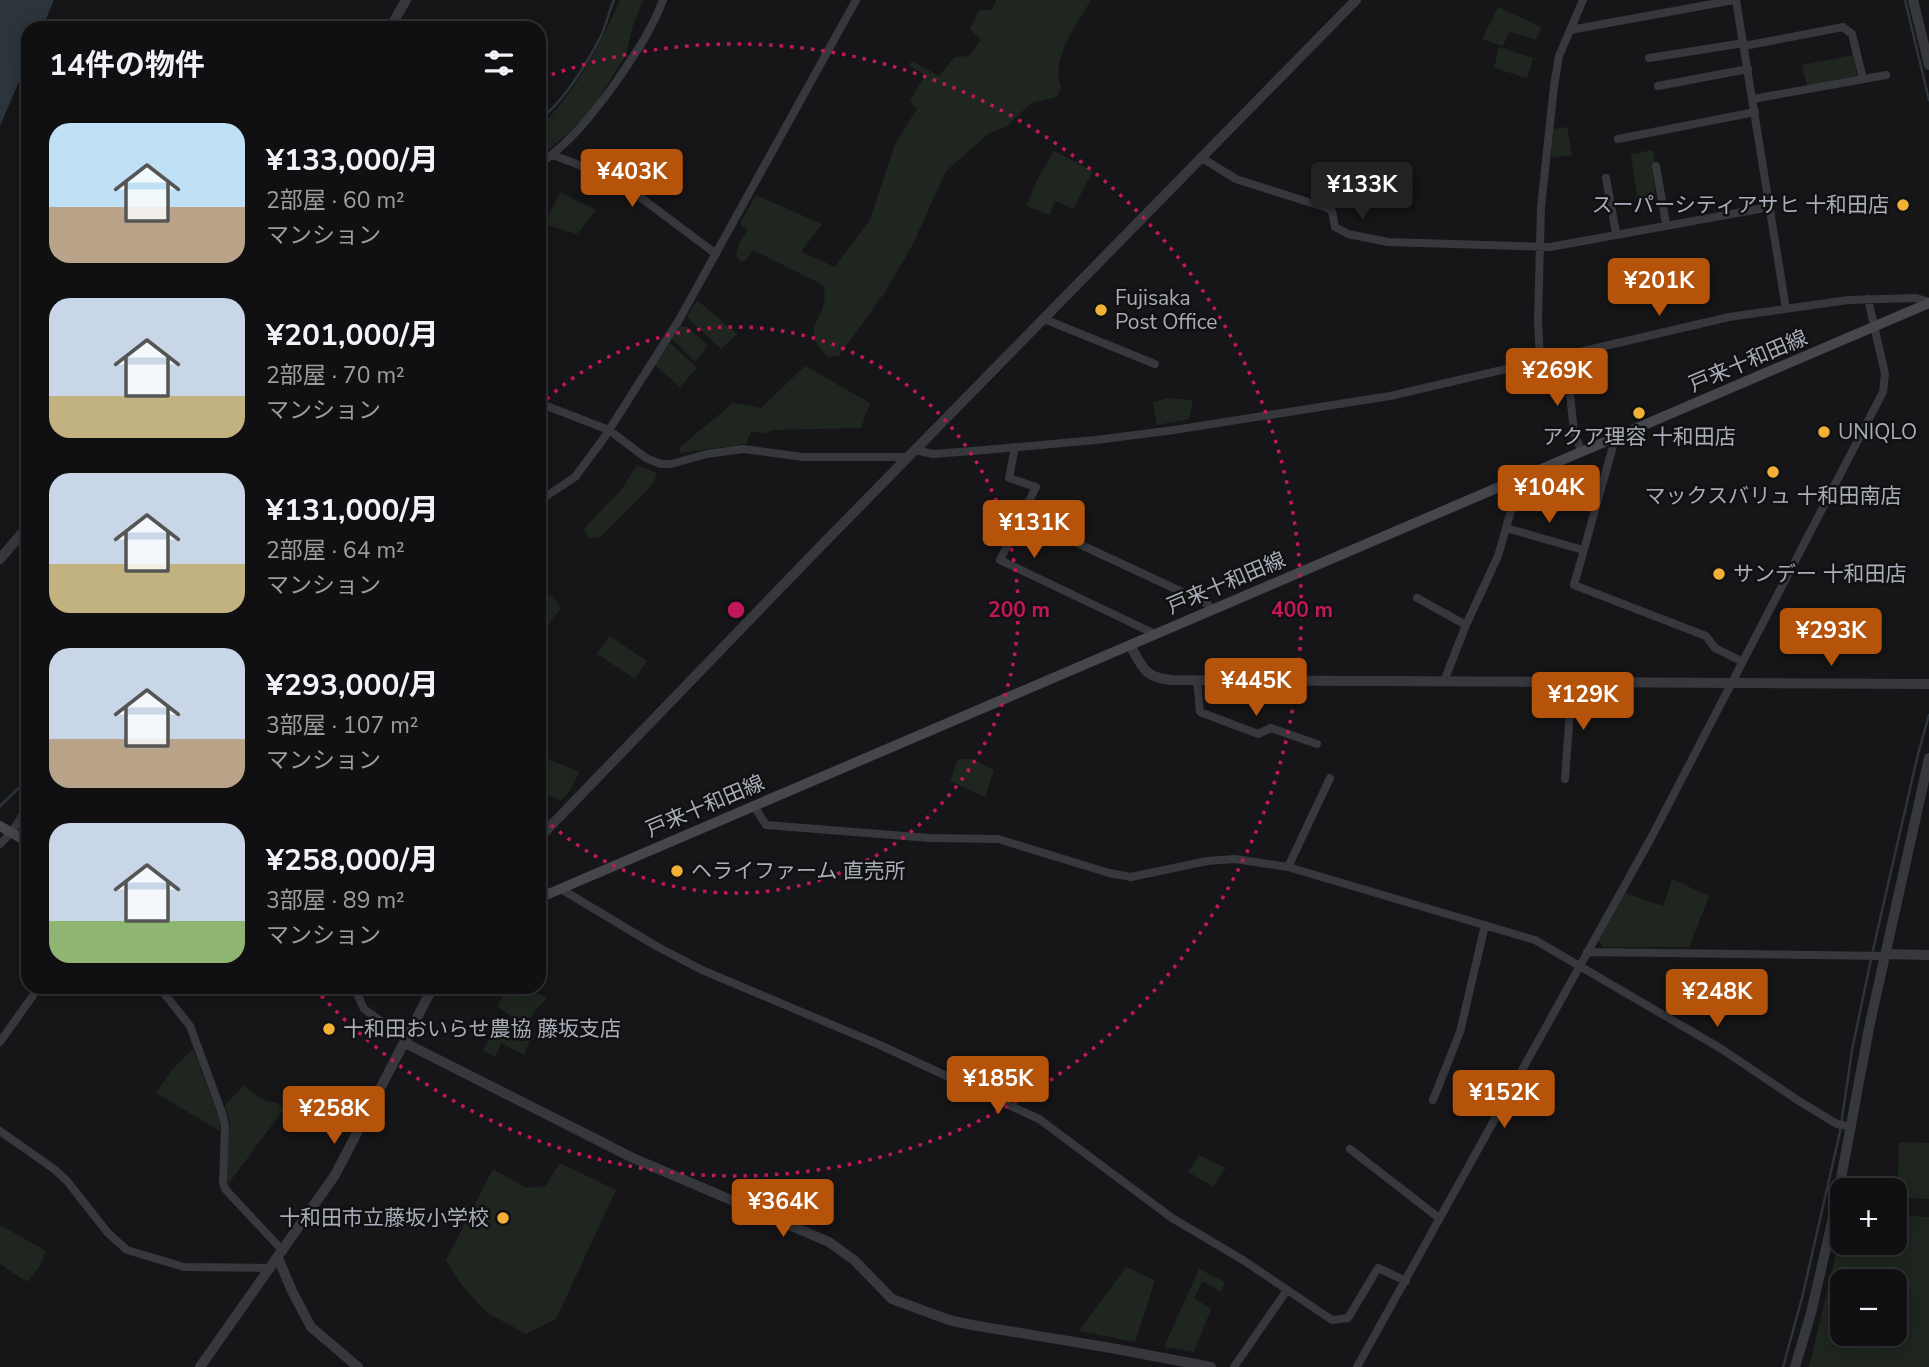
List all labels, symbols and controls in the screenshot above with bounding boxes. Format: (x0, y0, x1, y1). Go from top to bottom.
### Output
icon: filters (480, 44, 518, 82)
text: 14件の物件 (49, 45, 205, 86)
text: ¥133,000/月 (266, 140, 439, 181)
pin: ¥403K (583, 150, 681, 209)
icon: home (105, 151, 189, 235)
text: ¥403K (597, 156, 667, 187)
pin: ¥133K (1313, 162, 1411, 222)
text: ¥133K (1327, 169, 1397, 200)
text: 2部屋 · 60 m² (266, 185, 405, 216)
place label: スーパーシティアサヒ 十和田店 (1591, 191, 1889, 219)
marker: スーパーシティアサヒ 十和田店 (1895, 197, 1911, 213)
text: マンション (266, 220, 381, 251)
pin: ¥201K (1610, 258, 1708, 318)
text: ¥201K (1624, 265, 1694, 296)
place label: Fujisaka Post Office (1115, 284, 1217, 336)
marker: Fujisaka Post Office (1093, 302, 1109, 318)
text: ¥201,000/月 (266, 315, 439, 356)
street label: 戸来十和田線 (1685, 323, 1811, 399)
icon: home (105, 326, 189, 410)
pin: ¥269K (1508, 348, 1606, 408)
text: ¥269K (1522, 355, 1592, 386)
text: 2部屋 · 70 m² (266, 360, 405, 391)
text: マンション (266, 395, 381, 426)
marker: アクア理容 十和田店 (1631, 405, 1647, 421)
place label: UNIQLO (1838, 418, 1917, 446)
place label: アクア理容 十和田店 (1542, 423, 1736, 451)
marker: UNIQLO (1816, 424, 1832, 440)
marker: マックスバリュ 十和田南店 (1765, 464, 1781, 480)
pin: ¥104K (1500, 466, 1598, 525)
text: ¥104K (1514, 472, 1584, 503)
place label: マックスバリュ 十和田南店 (1645, 482, 1901, 510)
text: ¥131,000/月 (266, 490, 439, 531)
pin: ¥131K (985, 500, 1083, 560)
icon: home (105, 501, 189, 585)
text: ¥131K (999, 507, 1069, 538)
text: 2部屋 · 64 m² (266, 535, 405, 566)
street label: 戸来十和田線 (1163, 545, 1289, 621)
place label: サンデー 十和田店 (1733, 560, 1906, 588)
marker: サンデー 十和田店 (1711, 566, 1727, 582)
text: マンション (266, 570, 381, 601)
text: 200 m (988, 596, 1050, 624)
text: 400 m (1271, 596, 1333, 624)
centre of rings (724, 598, 748, 622)
pin: ¥293K (1782, 608, 1880, 668)
text: ¥293K (1796, 615, 1866, 646)
pin: ¥445K (1207, 658, 1305, 718)
text: ¥293,000/月 (266, 665, 439, 706)
text: ¥445K (1221, 665, 1291, 696)
pin: ¥129K (1534, 672, 1632, 732)
icon: home (105, 676, 189, 760)
text: ¥129K (1548, 679, 1618, 710)
text: 3部屋 · 107 m² (266, 710, 419, 741)
text: マンション (266, 745, 381, 776)
street label: 戸来十和田線 (642, 768, 768, 844)
text: ¥258,000/月 (266, 840, 439, 881)
icon: home (105, 851, 189, 935)
place label: ヘライファーム 直売所 (691, 857, 906, 885)
marker: ヘライファーム 直売所 (669, 863, 685, 879)
text: 3部屋 · 89 m² (266, 885, 405, 916)
text: マンション (266, 920, 381, 951)
pin: ¥248K (1668, 970, 1766, 1029)
text: ¥248K (1682, 976, 1752, 1007)
place label: 十和田おいらせ農協 藤坂支店 (343, 1015, 621, 1043)
marker: 十和田おいらせ農協 藤坂支店 (321, 1021, 337, 1037)
pin: ¥185K (949, 1056, 1047, 1116)
text: ¥185K (963, 1063, 1033, 1094)
pin: ¥152K (1455, 1070, 1553, 1130)
text: ¥152K (1469, 1077, 1539, 1108)
pin: ¥258K (285, 1086, 383, 1146)
text: ¥258K (299, 1093, 369, 1124)
map controls (1830, 1178, 1907, 1346)
button: + (1830, 1178, 1907, 1255)
pin: ¥364K (734, 1180, 832, 1239)
text: ¥364K (748, 1186, 818, 1217)
place label: 十和田市立藤坂小学校 (279, 1204, 489, 1232)
marker: 十和田市立藤坂小学校 (495, 1210, 511, 1226)
button: − (1830, 1269, 1907, 1346)

